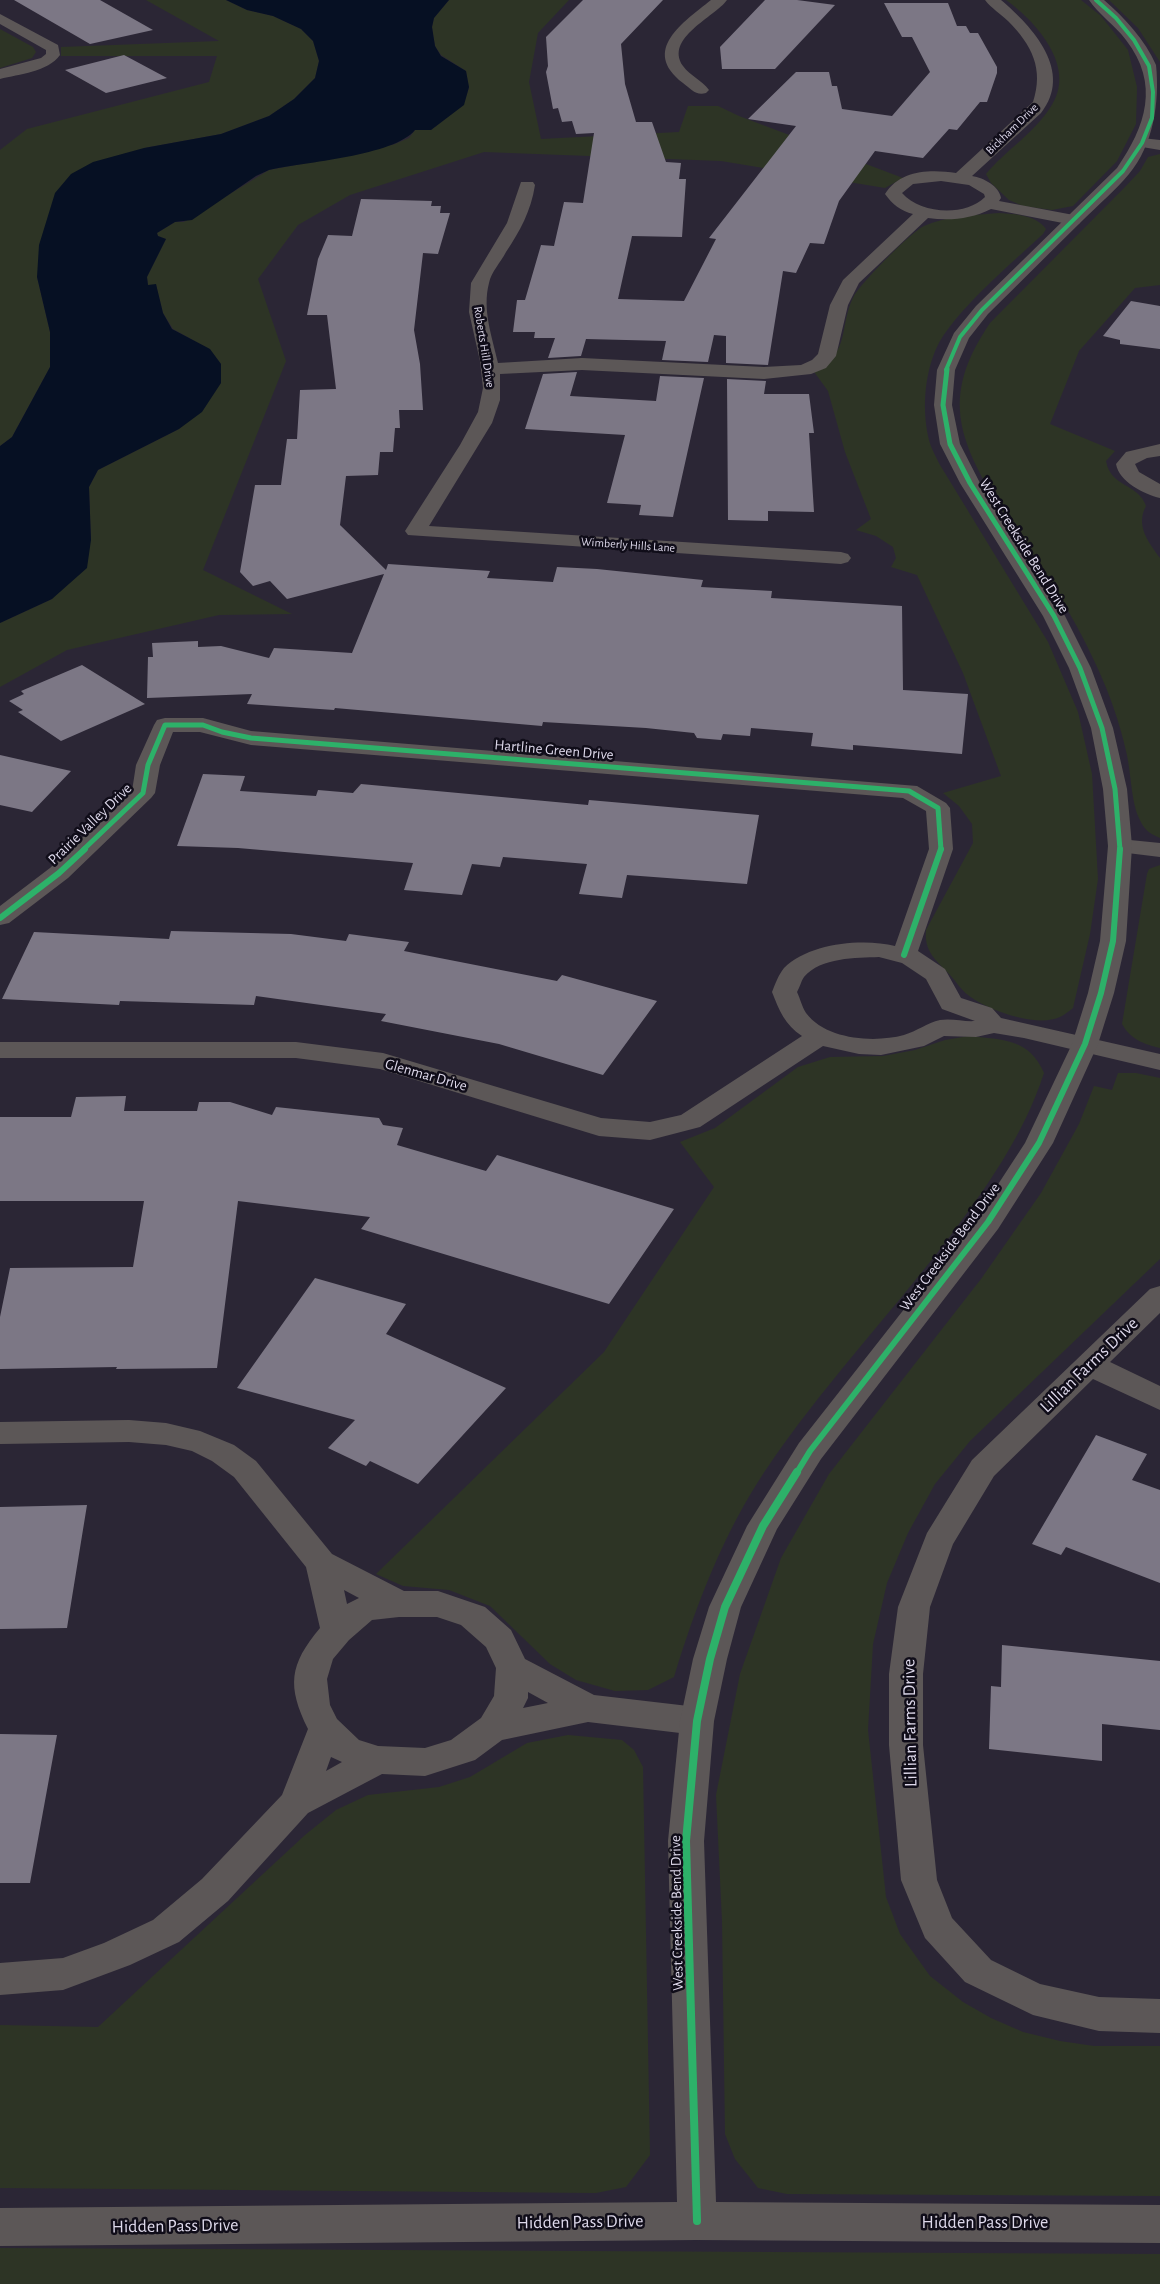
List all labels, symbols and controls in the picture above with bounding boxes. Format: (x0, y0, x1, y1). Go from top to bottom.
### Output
street label: Bickham Drive (983, 100, 1041, 158)
street label: Roberts Hill Drive (470, 305, 498, 389)
street label: West Creekside Bend Drive (975, 475, 1073, 617)
street label: Wimberly Hills Lane (580, 535, 676, 555)
street label: Hartline Green Drive (494, 736, 614, 764)
street label: Prairie Valley Drive (44, 779, 136, 869)
street label: Glenmar Drive (383, 1055, 469, 1095)
street label: West Creekside Bend Drive (896, 1179, 1004, 1315)
street label: Lillian Farms Drive (1035, 1313, 1143, 1417)
street label: Lillian Farms Drive (898, 1659, 922, 1787)
street label: West Creekside Bend Drive (667, 1835, 687, 1991)
street label: Hidden Pass Drive (516, 2210, 644, 2234)
street label: Hidden Pass Drive (922, 2212, 1048, 2234)
street label: Hidden Pass Drive (111, 2214, 239, 2238)

